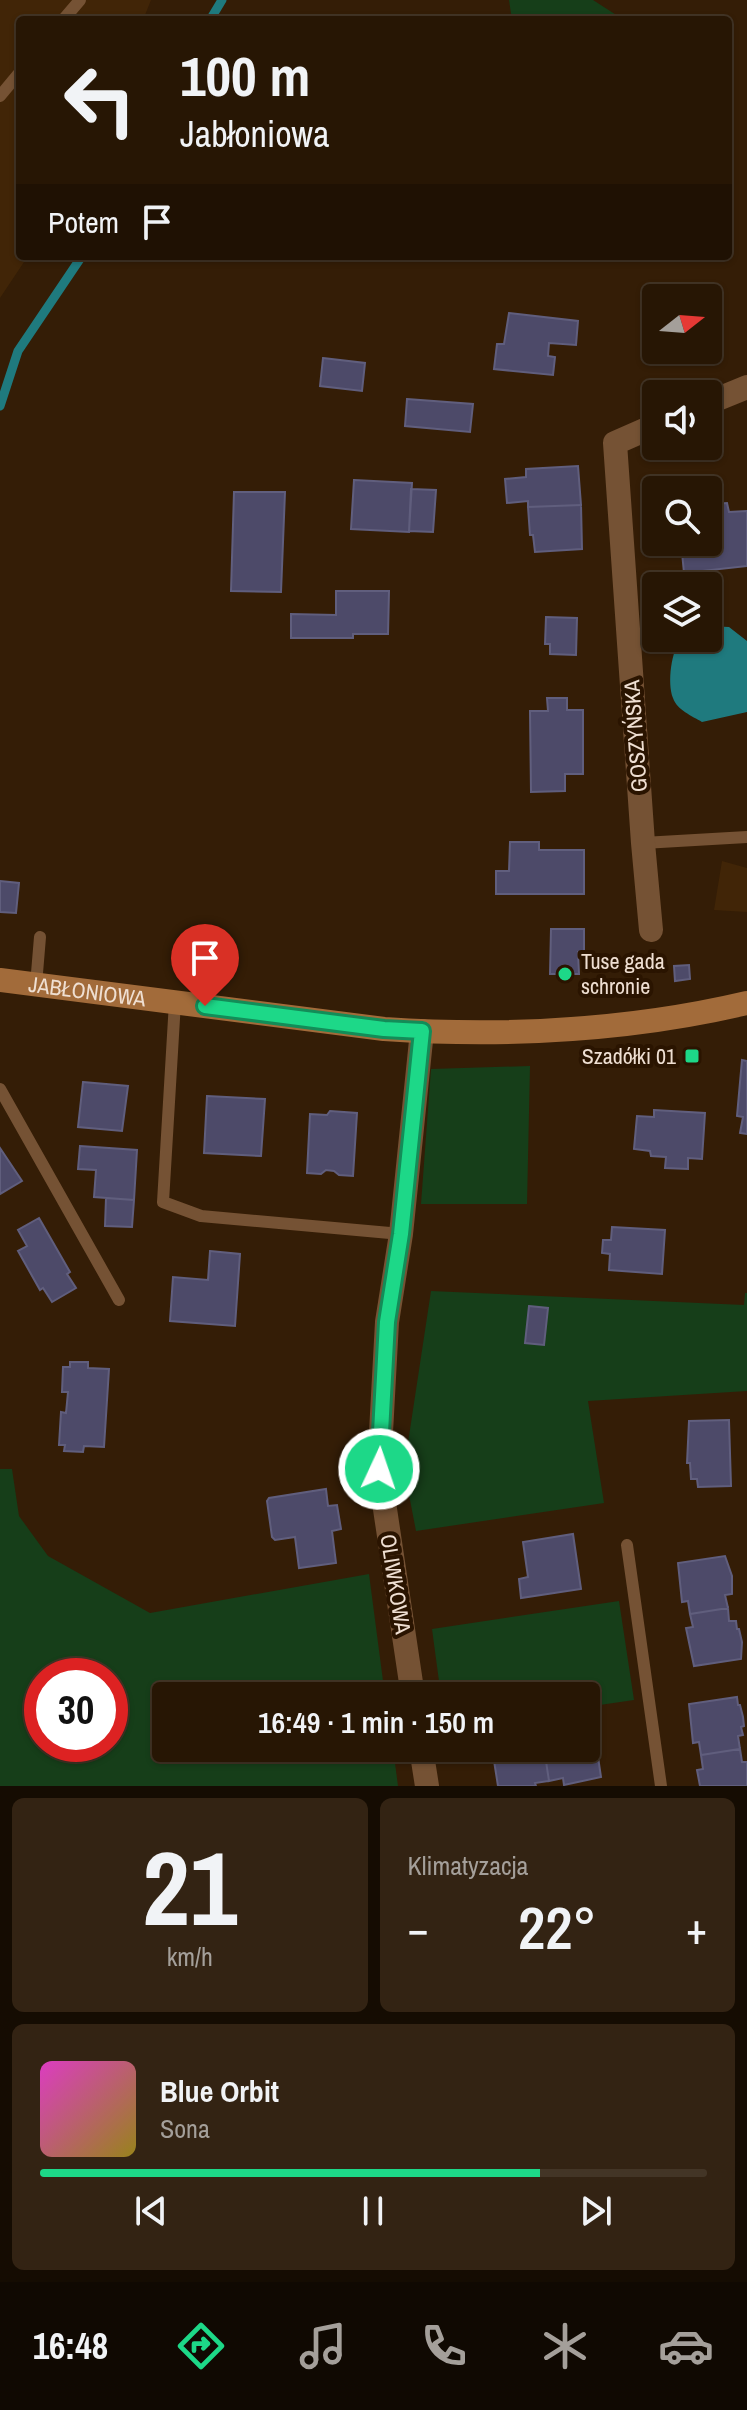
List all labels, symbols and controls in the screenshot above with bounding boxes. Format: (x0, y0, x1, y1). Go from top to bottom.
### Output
text: 100 m (180, 38, 310, 113)
icon: left (48, 48, 152, 152)
text: Jabłoniowa (180, 110, 329, 158)
icon: arrive (135, 200, 179, 244)
text: Potem (48, 202, 119, 242)
north arrow (642, 284, 722, 364)
map controls (642, 284, 722, 652)
button: sound (642, 380, 722, 460)
button: search (642, 476, 722, 556)
button: layers (642, 572, 722, 652)
street label: GOSZYŃSKA (616, 678, 654, 793)
pin (171, 924, 239, 1006)
icon: arrive (183, 936, 227, 980)
place label: Tuse gada schronie (581, 946, 665, 1001)
marker: Tuse gada schronie (556, 965, 574, 983)
street label: JABŁONIOWA (27, 969, 149, 1014)
place label: Szadółki 01 (582, 1041, 676, 1071)
marker: Szadółki 01 (683, 1047, 701, 1065)
position arrow (337, 1427, 421, 1511)
street label: OLIWKOWA (373, 1532, 419, 1637)
speed limit sign: 30 (24, 1658, 128, 1762)
text: 16:49 · 1 min · 150 m (258, 1702, 494, 1742)
text: 21 (142, 1817, 237, 1957)
text: Klimatyzacja (408, 1848, 528, 1883)
text: 22° (518, 1887, 597, 1968)
text: − (408, 1898, 429, 1958)
text: + (686, 1898, 707, 1958)
text: km/h (167, 1939, 213, 1974)
text: Blue Orbit (160, 2071, 279, 2111)
text: Sona (160, 2111, 210, 2146)
icon: previous (129, 2189, 173, 2233)
icon: pause (351, 2189, 395, 2233)
icon: next (574, 2189, 618, 2233)
icon: directions (173, 2318, 229, 2374)
icon: music (295, 2318, 351, 2374)
icon: phone (416, 2318, 472, 2374)
icon: climate (537, 2318, 593, 2374)
icon: car (658, 2318, 714, 2374)
text: 16:48 (33, 2322, 108, 2370)

